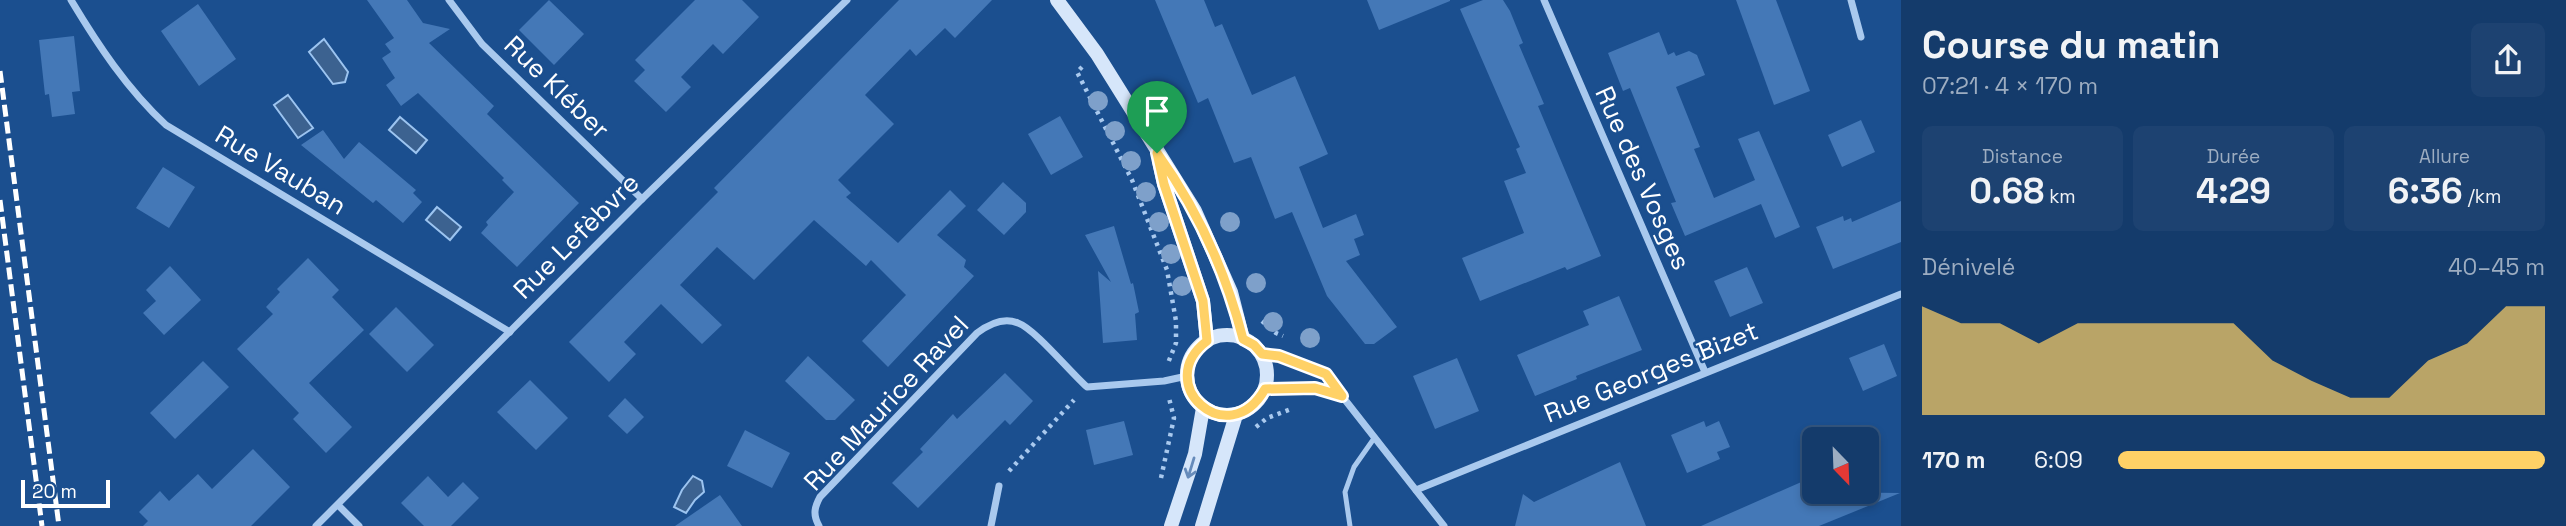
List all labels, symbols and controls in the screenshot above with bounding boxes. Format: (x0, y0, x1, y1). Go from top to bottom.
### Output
text: Course du matin (1922, 21, 2220, 69)
button: share (2471, 23, 2545, 97)
street label: Rue Kléber (497, 28, 617, 146)
text: 07:21 · 4 × 170 m (1922, 71, 2098, 101)
pin (1127, 81, 1187, 153)
street label: Rue des Vosges (1587, 81, 1699, 275)
icon: arrive (1138, 92, 1176, 130)
street label: Rue Vauban (209, 117, 353, 223)
text: Distance (1982, 144, 2063, 169)
text: Durée (2207, 144, 2260, 169)
text: Allure (2419, 144, 2470, 169)
street label: Rue Lefèbvre (506, 166, 646, 306)
text: 0.68 (1969, 169, 2044, 213)
text: 4:29 (2196, 169, 2271, 213)
text: 6:36 (2388, 169, 2463, 213)
text: km (2044, 184, 2076, 209)
text: /km (2463, 184, 2501, 209)
text: Dénivelé (1922, 252, 2015, 282)
text: 40–45 m (2448, 252, 2545, 282)
street label: Rue Maurice Ravel (796, 308, 976, 498)
street label: Rue Georges Bizet (1539, 313, 1763, 431)
north arrow (1802, 427, 1880, 504)
map controls (1802, 427, 1879, 504)
text: 170 m (1922, 445, 1985, 475)
text: 6:09 (2034, 445, 2083, 475)
one-way arrow (1184, 457, 1197, 479)
scale bar (21, 477, 110, 509)
text: 20 m (32, 479, 77, 504)

